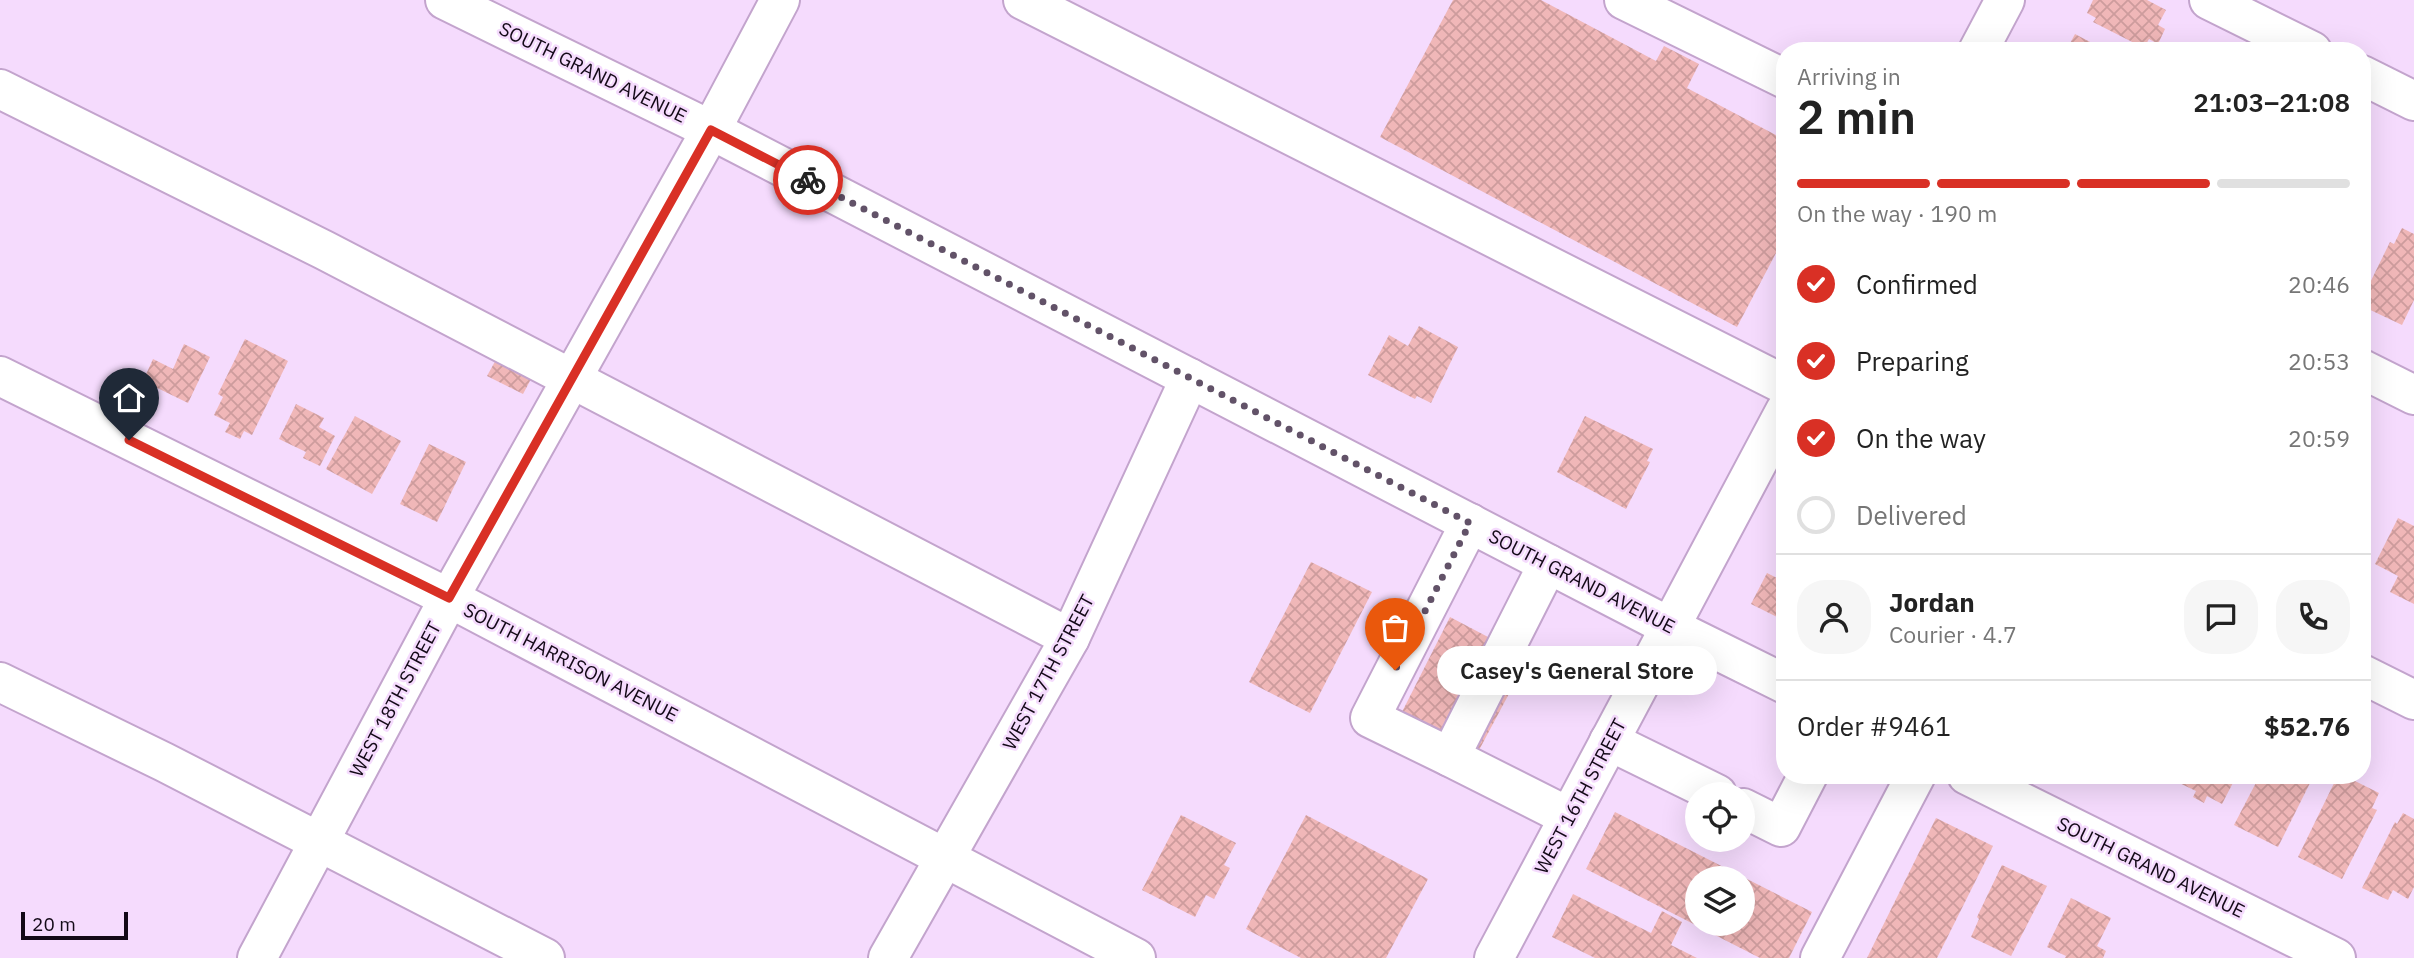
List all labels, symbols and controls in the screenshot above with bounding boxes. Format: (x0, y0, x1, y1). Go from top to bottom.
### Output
street label: SOUTH GRAND AVENUE (495, 16, 691, 128)
text: Arriving in (1797, 61, 1901, 91)
text: 21:03–21:08 (2193, 85, 2350, 119)
text: 2 min (1797, 87, 1916, 147)
courier (773, 145, 843, 215)
icon: bike (789, 161, 827, 199)
text: On the way · 190 m (1797, 198, 1997, 228)
icon: check (1797, 265, 1835, 303)
text: Confirmed (1856, 267, 1978, 301)
text: 20:46 (2288, 269, 2350, 299)
icon: check (1797, 342, 1835, 380)
text: Preparing (1856, 344, 1969, 378)
text: 20:53 (2288, 346, 2350, 376)
pin (99, 368, 159, 440)
icon: home (110, 379, 148, 417)
icon: check (1797, 419, 1835, 457)
text: On the way (1856, 421, 1986, 455)
text: 20:59 (2288, 423, 2350, 453)
text: Delivered (1856, 498, 1967, 532)
street label: SOUTH GRAND AVENUE (1485, 524, 1679, 638)
button: person (1797, 580, 1871, 654)
button: chat (2184, 580, 2258, 654)
button: phone (2276, 580, 2350, 654)
text: Jordan (1889, 585, 1975, 619)
street label: WEST 17TH STREET (997, 590, 1099, 754)
street label: SOUTH HARRISON AVENUE (460, 597, 682, 727)
pin (1365, 598, 1425, 670)
icon: bag (1376, 609, 1414, 647)
street label: WEST 18TH STREET (344, 617, 446, 781)
text: Courier · 4.7 (1889, 619, 2017, 649)
callout: Casey's General Store (1437, 646, 1717, 694)
text: Casey's General Store (1460, 655, 1694, 685)
text: Order #9461 (1797, 709, 1951, 743)
text: $52.76 (2264, 709, 2350, 743)
street label: WEST 16TH STREET (1529, 714, 1631, 878)
map controls (1685, 782, 1755, 936)
button: locate (1685, 782, 1755, 852)
street label: SOUTH GRAND AVENUE (2053, 811, 2249, 923)
button: layers (1685, 866, 1755, 936)
scale bar (21, 909, 128, 941)
text: 20 m (32, 912, 76, 936)

